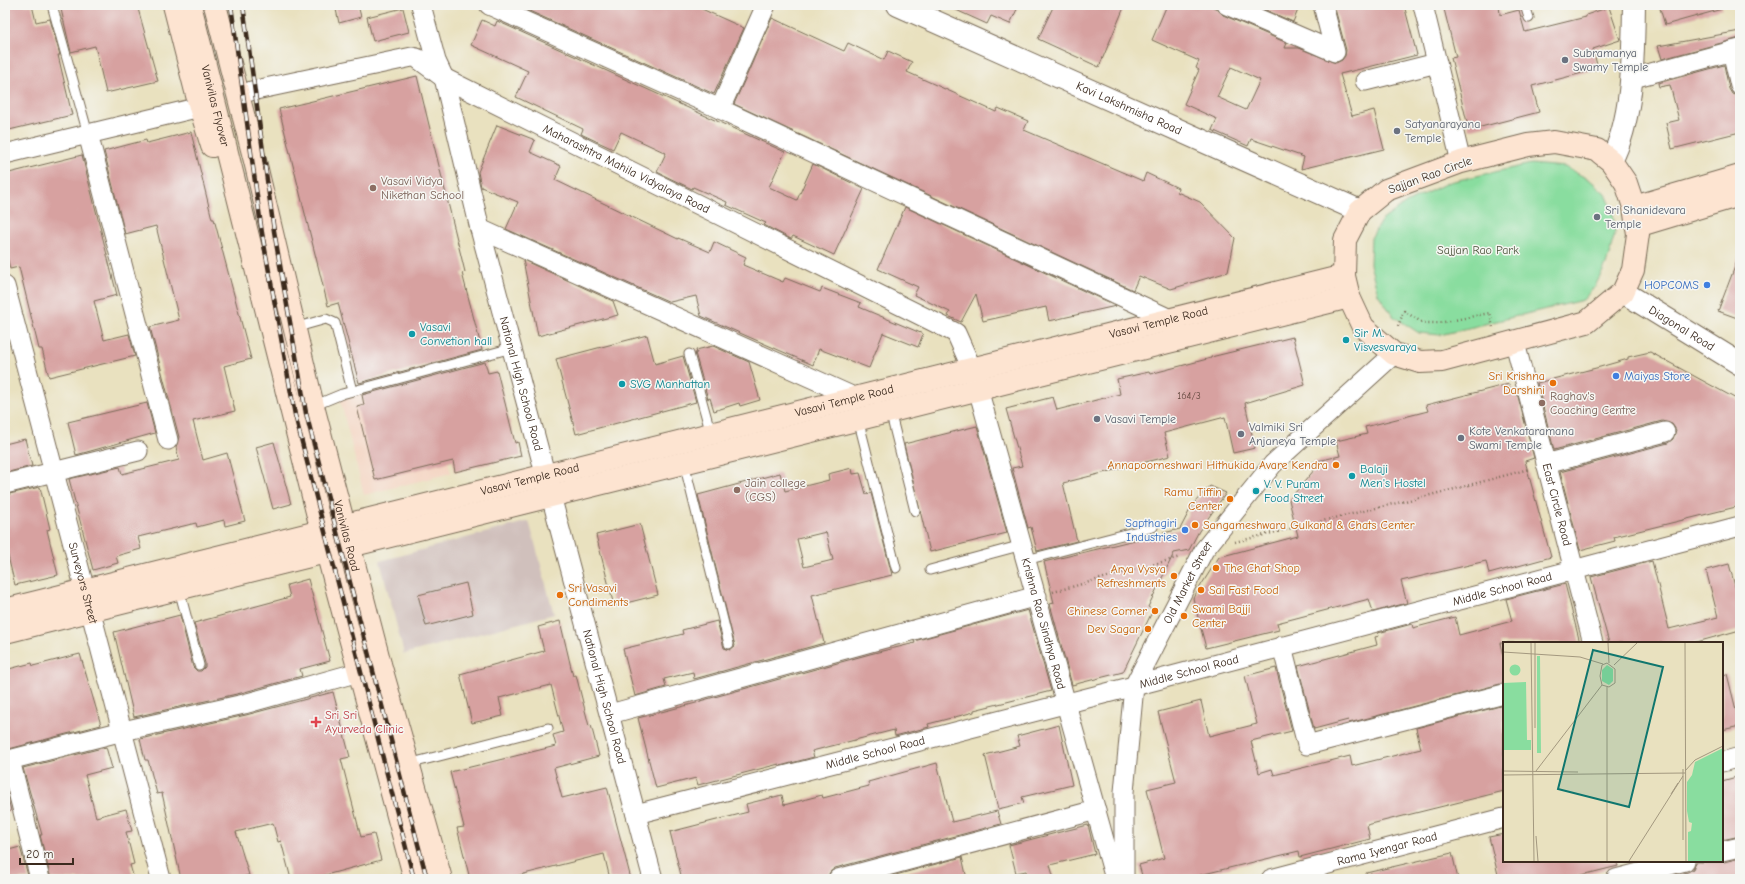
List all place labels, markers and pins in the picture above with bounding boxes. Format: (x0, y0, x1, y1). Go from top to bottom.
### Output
place label: Subramanya Swamy Temple (1573, 46, 1648, 74)
marker: Subramanya Swamy Temple (1560, 55, 1570, 65)
place label: Satyanarayana Temple (1405, 117, 1480, 145)
marker: Satyanarayana Temple (1392, 126, 1402, 136)
place label: Vasavi Vidya Nikethan School (381, 174, 464, 202)
marker: Vasavi Vidya Nikethan School (368, 183, 378, 193)
place label: Sri Shanidevara Temple (1605, 203, 1686, 231)
marker: Sri Shanidevara Temple (1592, 212, 1602, 222)
place label: HOPCOMS (1644, 278, 1699, 292)
marker: HOPCOMS (1702, 280, 1712, 290)
place label: Vasavi Convetion hall (420, 320, 492, 348)
place label: Sir M. Visvesvaraya (1354, 326, 1417, 354)
marker: Vasavi Convetion hall (407, 329, 417, 339)
marker: Sir M. Visvesvaraya (1341, 335, 1351, 345)
place label: Sri Krishna Darshini (1488, 369, 1545, 397)
place label: Maiyas Store (1624, 369, 1690, 383)
marker: Maiyas Store (1611, 371, 1621, 381)
place label: SVG Manhattan (630, 377, 710, 391)
marker: Sri Krishna Darshini (1548, 378, 1558, 388)
marker: SVG Manhattan (617, 379, 627, 389)
place label: Raghav's Coaching Centre (1550, 389, 1636, 417)
marker: Raghav's Coaching Centre (1537, 398, 1547, 408)
place label: Vasavi Temple (1105, 412, 1176, 426)
marker: Vasavi Temple (1092, 414, 1102, 424)
place label: Valmiki Sri Anjaneya Temple (1249, 420, 1336, 448)
place label: Kote Venkataramana Swami Temple (1469, 424, 1574, 452)
marker: Valmiki Sri Anjaneya Temple (1236, 429, 1246, 439)
marker: Kote Venkataramana Swami Temple (1456, 433, 1466, 443)
place label: Annapoorneshwari Hithukida Avare Kendra (1108, 458, 1328, 472)
marker: Annapoorneshwari Hithukida Avare Kendra (1331, 460, 1341, 470)
place label: Balaji Men's Hostel (1360, 462, 1426, 490)
marker: Balaji Men's Hostel (1347, 471, 1357, 481)
place label: Jain college (CGS) (745, 476, 806, 504)
place label: V. V. Puram Food Street (1264, 477, 1324, 505)
marker: Jain college (CGS) (732, 485, 742, 495)
place label: Ramu Tiffin Center (1164, 485, 1222, 513)
marker: V. V. Puram Food Street (1251, 486, 1261, 496)
marker: Ramu Tiffin Center (1225, 494, 1235, 504)
place label: Sapthagiri Industries (1125, 516, 1177, 544)
place label: Sangameshwara Gulkand & Chats Center (1203, 518, 1415, 532)
marker: Sangameshwara Gulkand & Chats Center (1190, 520, 1200, 530)
marker: Sapthagiri Industries (1180, 525, 1190, 535)
place label: The Chat Shop (1224, 561, 1300, 575)
place label: Arya Vysya Refreshments (1097, 562, 1166, 590)
marker: The Chat Shop (1211, 563, 1221, 573)
marker: Arya Vysya Refreshments (1169, 571, 1179, 581)
place label: Sri Vasavi Condiments (568, 581, 628, 609)
place label: Sai Fast Food (1209, 583, 1279, 597)
marker: Sai Fast Food (1196, 585, 1206, 595)
marker: Sri Vasavi Condiments (555, 590, 565, 600)
place label: Swami Bajji Center (1192, 602, 1250, 630)
place label: Chinese Corner (1067, 604, 1147, 618)
marker: Chinese Corner (1150, 606, 1160, 616)
marker: Swami Bajji Center (1179, 611, 1189, 621)
place label: Dev Sagar (1087, 622, 1140, 636)
marker: Dev Sagar (1143, 624, 1153, 634)
place label: Sri Sri Ayurveda Clinic (325, 708, 404, 736)
marker: Sri Sri Ayurveda Clinic (310, 716, 322, 728)

